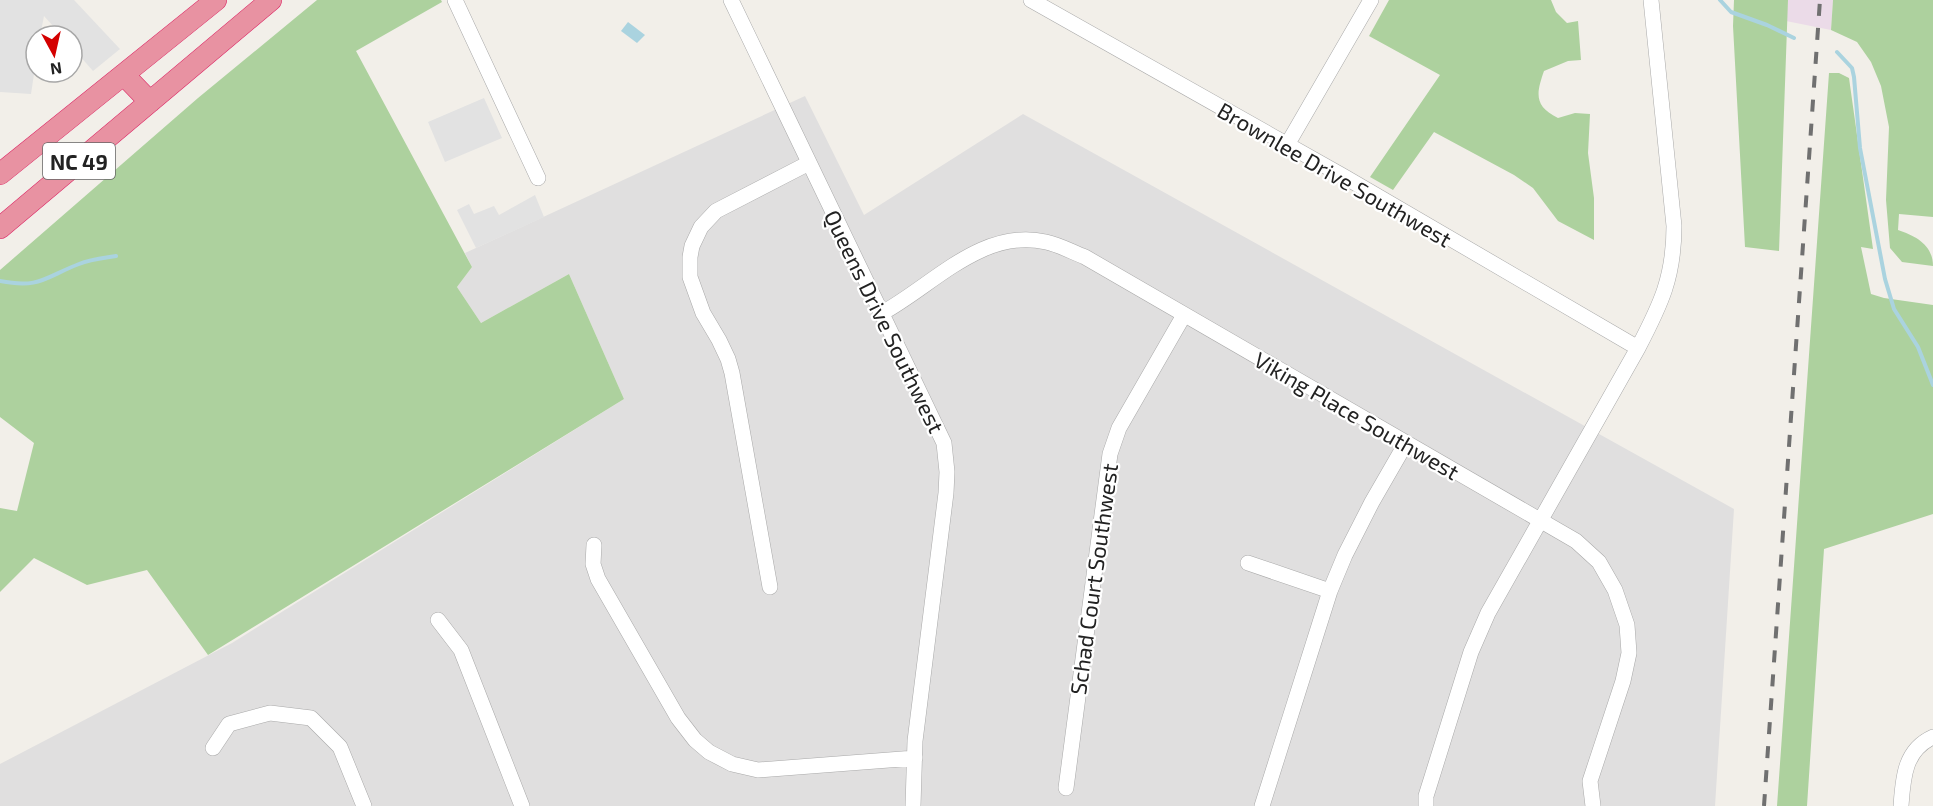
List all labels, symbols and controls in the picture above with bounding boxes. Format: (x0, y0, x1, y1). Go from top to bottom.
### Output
north arrow (24, 24, 84, 84)
text: N (49, 59, 63, 80)
street label: Brownlee Drive Southwest (1213, 96, 1457, 252)
road number: NC 49 (43, 143, 115, 179)
street label: Queens Drive Southwest (819, 205, 950, 437)
street label: Viking Place Southwest (1250, 346, 1464, 484)
street label: Schad Court Southwest (1064, 462, 1122, 696)

